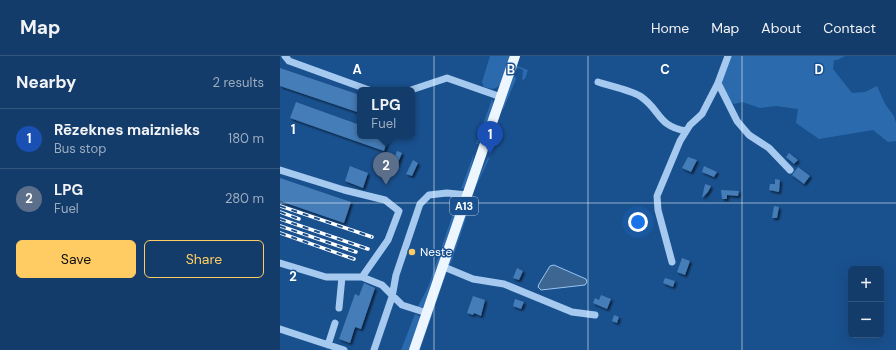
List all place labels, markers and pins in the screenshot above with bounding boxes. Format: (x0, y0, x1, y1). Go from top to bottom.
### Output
pin: 1 (477, 121, 503, 154)
pin: 2 (373, 152, 399, 185)
place label: Neste (420, 244, 452, 260)
marker: Neste (407, 247, 417, 257)

